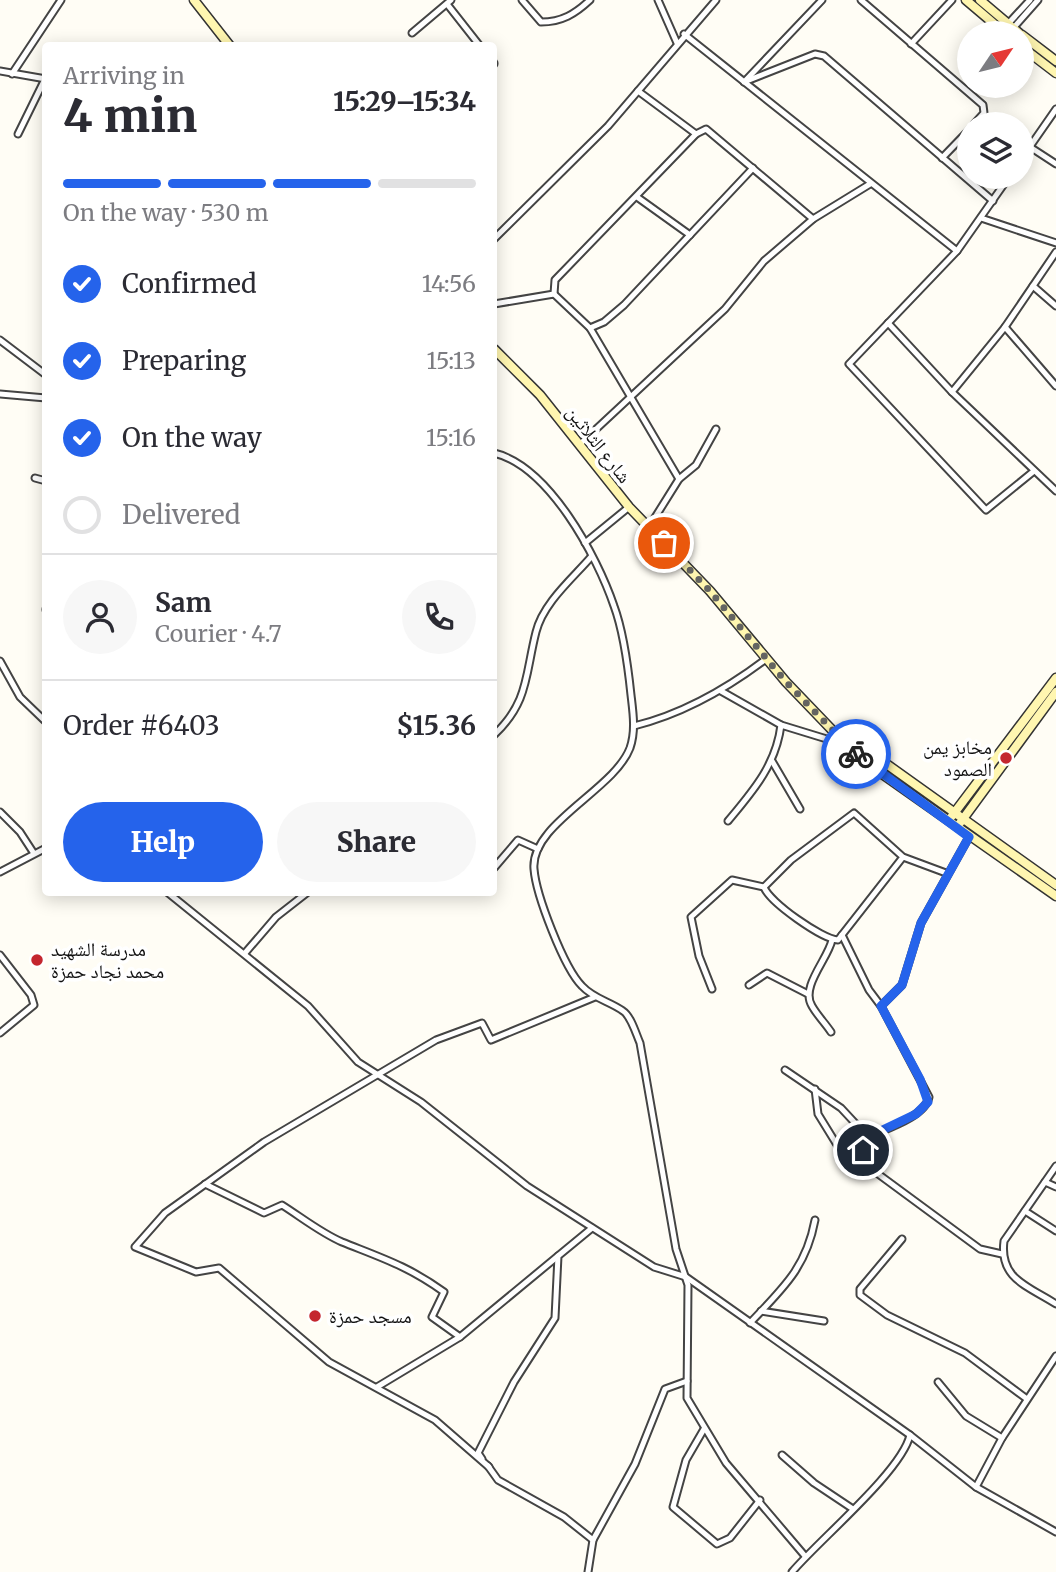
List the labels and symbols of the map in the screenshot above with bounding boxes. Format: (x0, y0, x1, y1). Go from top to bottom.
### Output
north arrow (957, 21, 1034, 98)
street label: شارع الثلاثين (561, 400, 637, 488)
pin (634, 513, 694, 573)
courier (821, 719, 891, 789)
place label: مخابز يمن الصمود (923, 735, 992, 781)
marker: مخابز يمن الصمود (998, 750, 1014, 766)
place label: مدرسة الشهيد محمد نجاد حمزة (51, 937, 164, 983)
marker: مدرسة الشهيد محمد نجاد حمزة (29, 952, 45, 968)
pin (833, 1120, 893, 1180)
place label: مسجد حمزة (329, 1304, 412, 1328)
marker: مسجد حمزة (307, 1308, 323, 1324)

